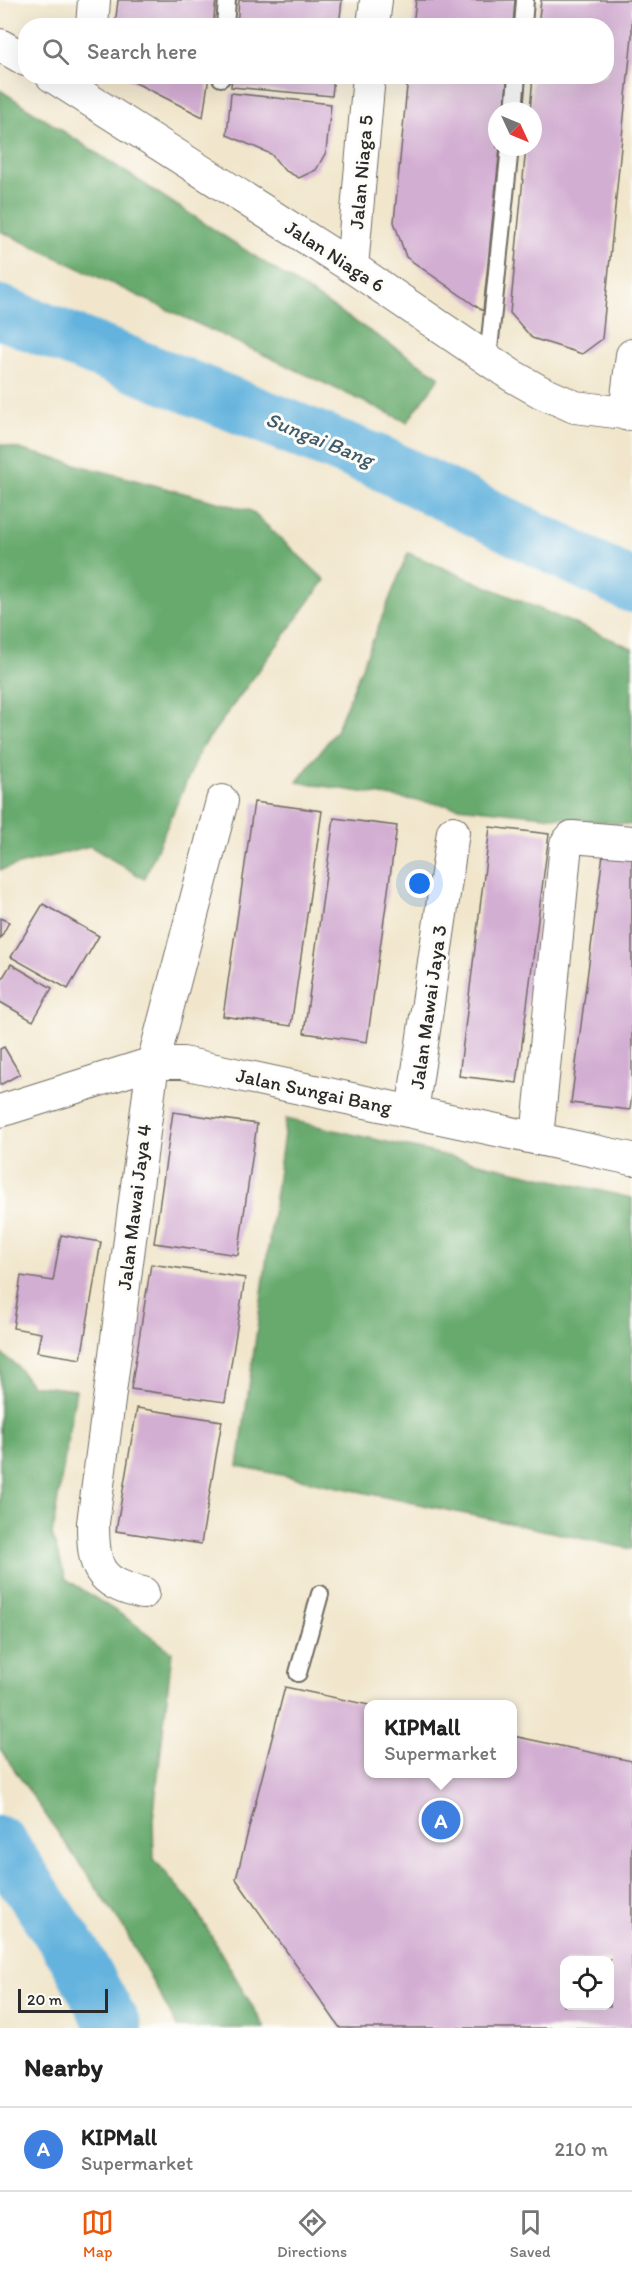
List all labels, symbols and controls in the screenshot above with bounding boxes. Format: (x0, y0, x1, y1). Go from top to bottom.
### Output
search box (18, 18, 614, 84)
icon: search (39, 35, 72, 68)
text: Search here (87, 38, 197, 65)
north arrow (488, 102, 542, 156)
street label: Jalan Niaga 5 (344, 114, 378, 230)
street label: Jalan Niaga 6 (280, 215, 390, 297)
water label: Sungai Bang (263, 406, 379, 473)
your location (405, 869, 434, 898)
street label: Jalan Mawai Jaya 3 (405, 923, 451, 1091)
street label: Jalan Sungai Bang (234, 1063, 395, 1119)
street label: Jalan Mawai Jaya 4 (112, 1123, 156, 1291)
popup (364, 1700, 517, 1778)
text: KIPMall (384, 1714, 460, 1741)
text: Supermarket (384, 1741, 497, 1765)
pin: A (422, 1798, 460, 1842)
map controls (560, 1956, 614, 2010)
button: locate (560, 1956, 614, 2010)
scale bar (18, 1986, 108, 2014)
text: 20 m (27, 1990, 62, 2009)
text: Nearby (24, 2051, 103, 2083)
text: KIPMall (81, 2124, 157, 2151)
text: A (37, 2137, 50, 2161)
text: 210 m (555, 2137, 608, 2161)
text: Supermarket (81, 2151, 193, 2175)
tab: Map (81, 2206, 114, 2261)
tab: Directions (277, 2206, 347, 2261)
tab: Saved (510, 2206, 551, 2261)

